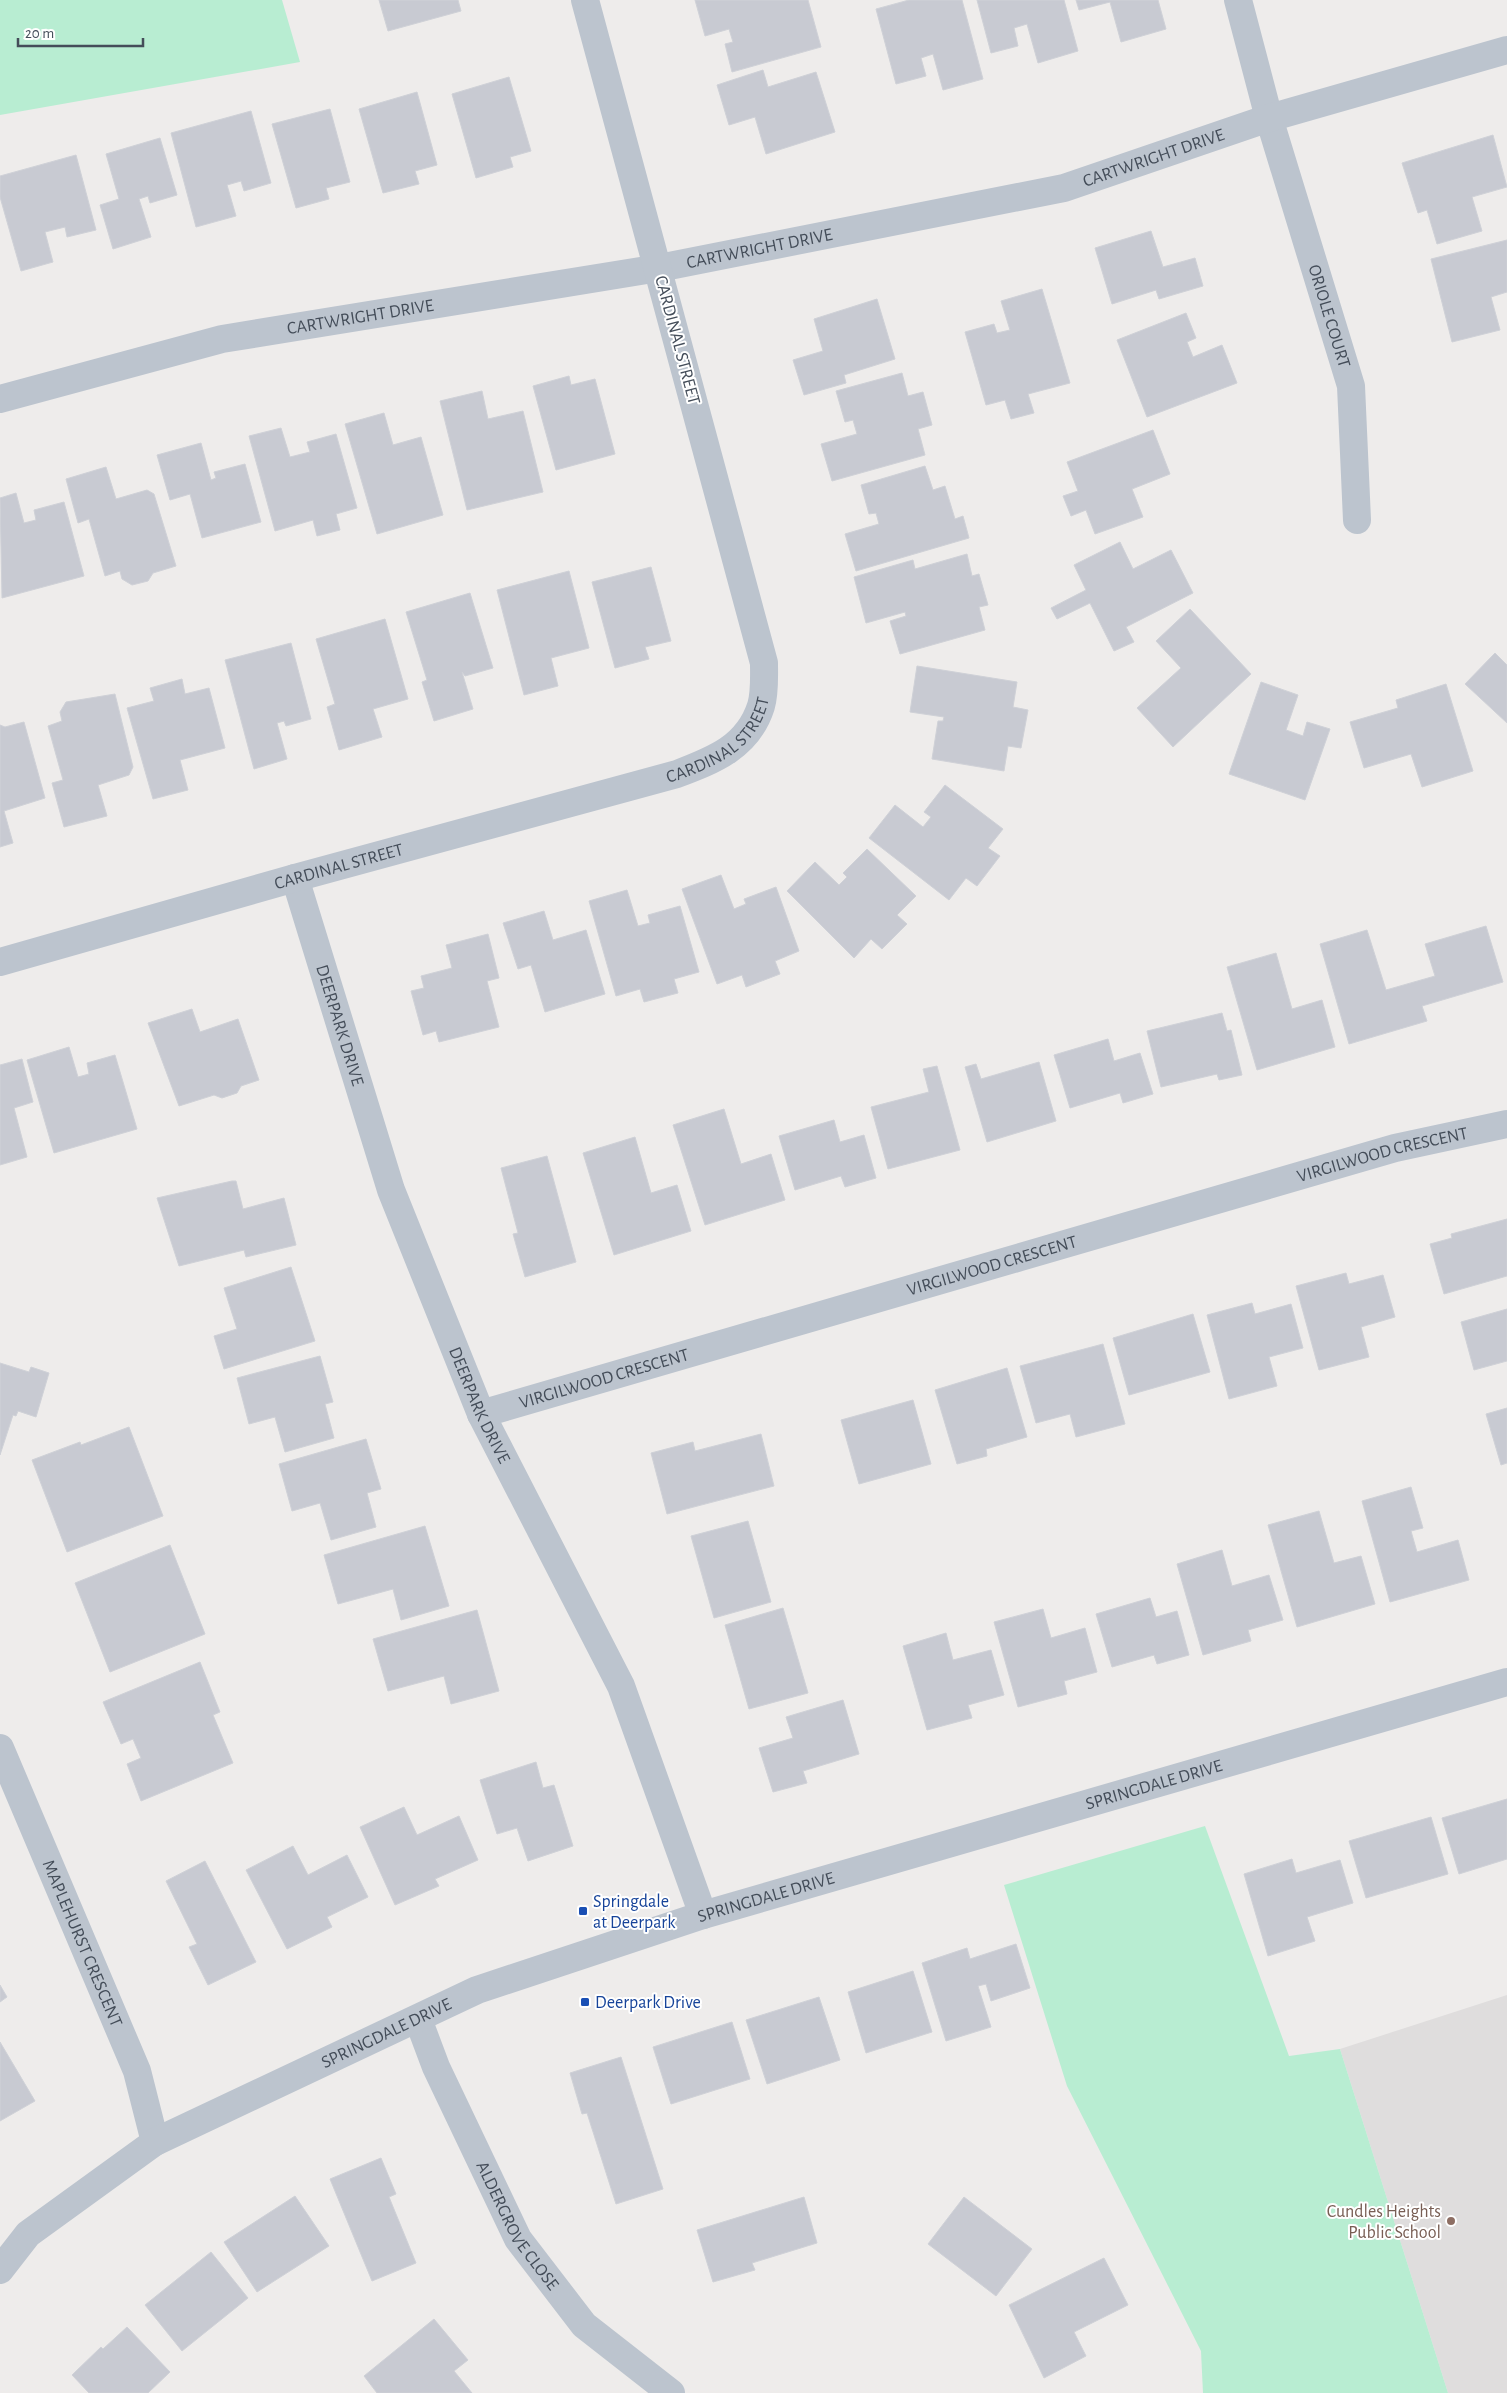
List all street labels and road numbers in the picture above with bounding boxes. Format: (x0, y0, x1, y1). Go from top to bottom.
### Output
street label: CARTWRIGHT DRIVE (1081, 126, 1227, 191)
street label: CARTWRIGHT DRIVE (685, 226, 834, 272)
street label: ORIOLE COURT (1304, 263, 1353, 370)
street label: CARDINAL STREET (651, 274, 703, 407)
street label: CARTWRIGHT DRIVE (286, 297, 435, 338)
street label: CARDINAL STREET (664, 695, 773, 787)
street label: CARDINAL STREET (273, 841, 405, 893)
street label: DEERPARK DRIVE (312, 963, 367, 1089)
street label: VIRGILWOOD CRESCENT (1295, 1125, 1470, 1186)
street label: VIRGILWOOD CRESCENT (905, 1233, 1079, 1300)
street label: DEERPARK DRIVE (445, 1344, 513, 1467)
street label: VIRGILWOOD CRESCENT (517, 1346, 691, 1412)
street label: SPRINGDALE DRIVE (1084, 1757, 1225, 1814)
street label: MAPLEHURST CRESCENT (39, 1858, 125, 2030)
street label: SPRINGDALE DRIVE (695, 1869, 837, 1926)
street label: SPRINGDALE DRIVE (319, 1995, 455, 2072)
street label: ALDERGROVE CLOSE (472, 2159, 562, 2294)

